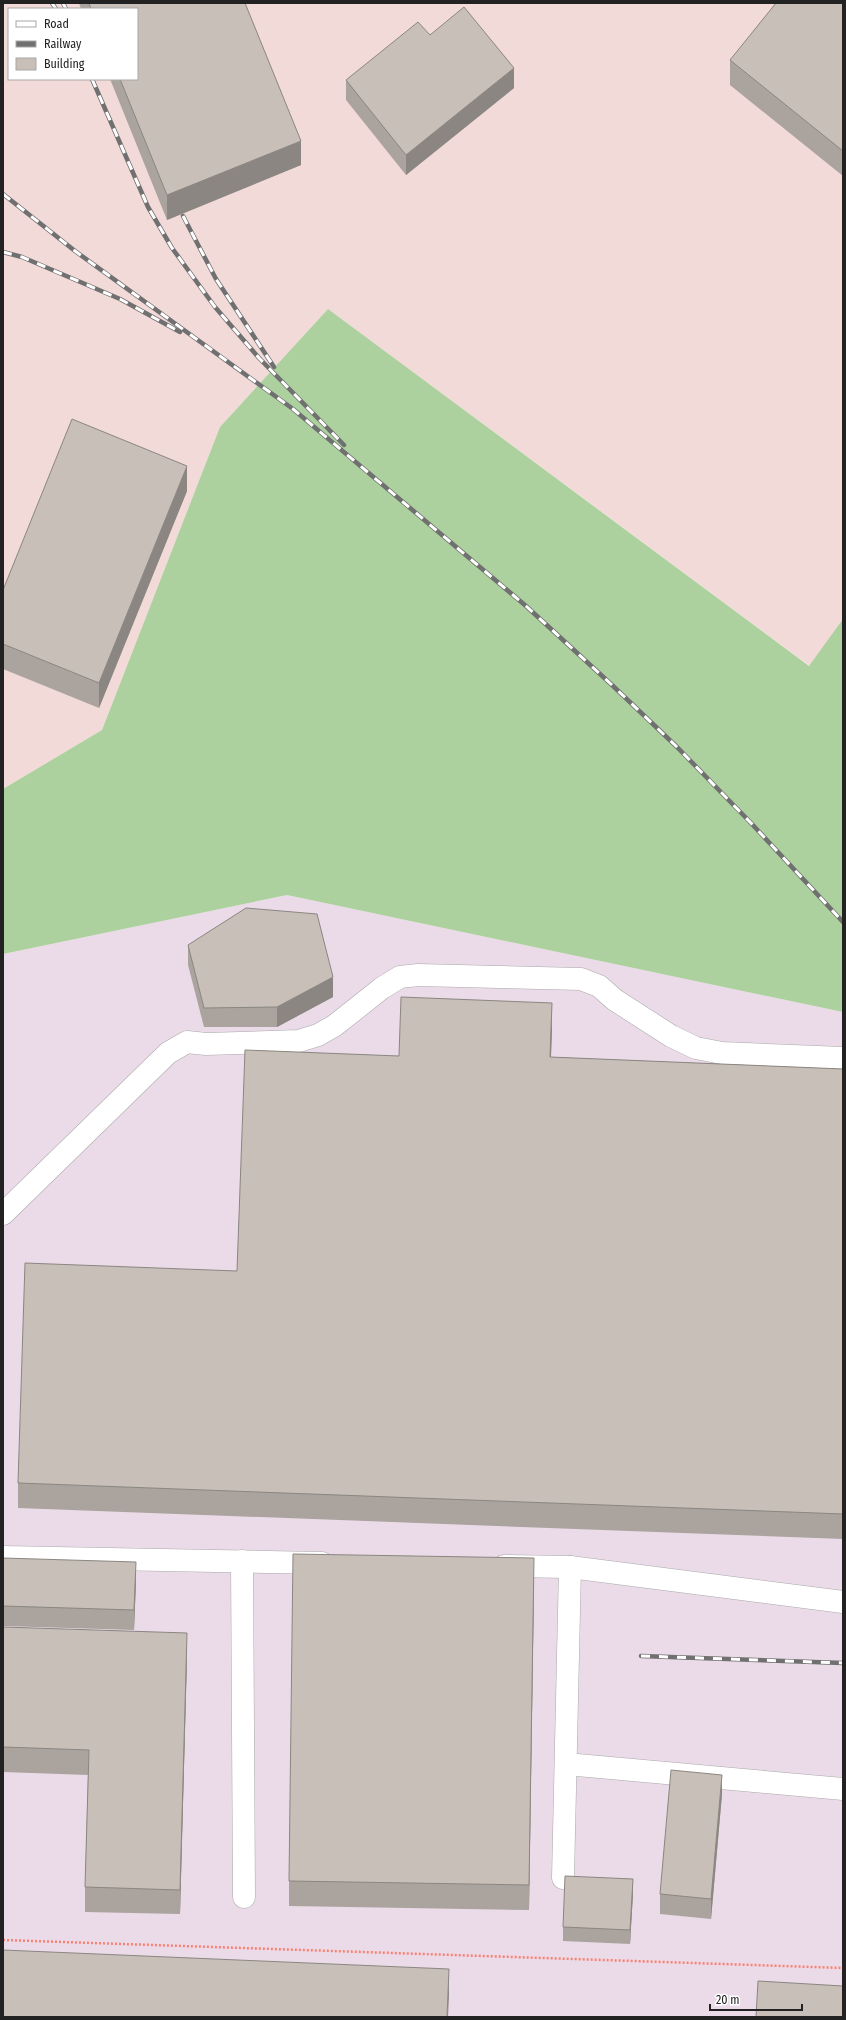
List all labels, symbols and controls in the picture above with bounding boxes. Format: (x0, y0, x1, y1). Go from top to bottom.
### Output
legend (8, 8, 138, 80)
text: Road (44, 17, 69, 31)
text: Railway (44, 37, 82, 51)
text: Building (44, 57, 85, 71)
scale bar (710, 1986, 802, 2012)
text: 20 m (716, 1993, 740, 2007)

